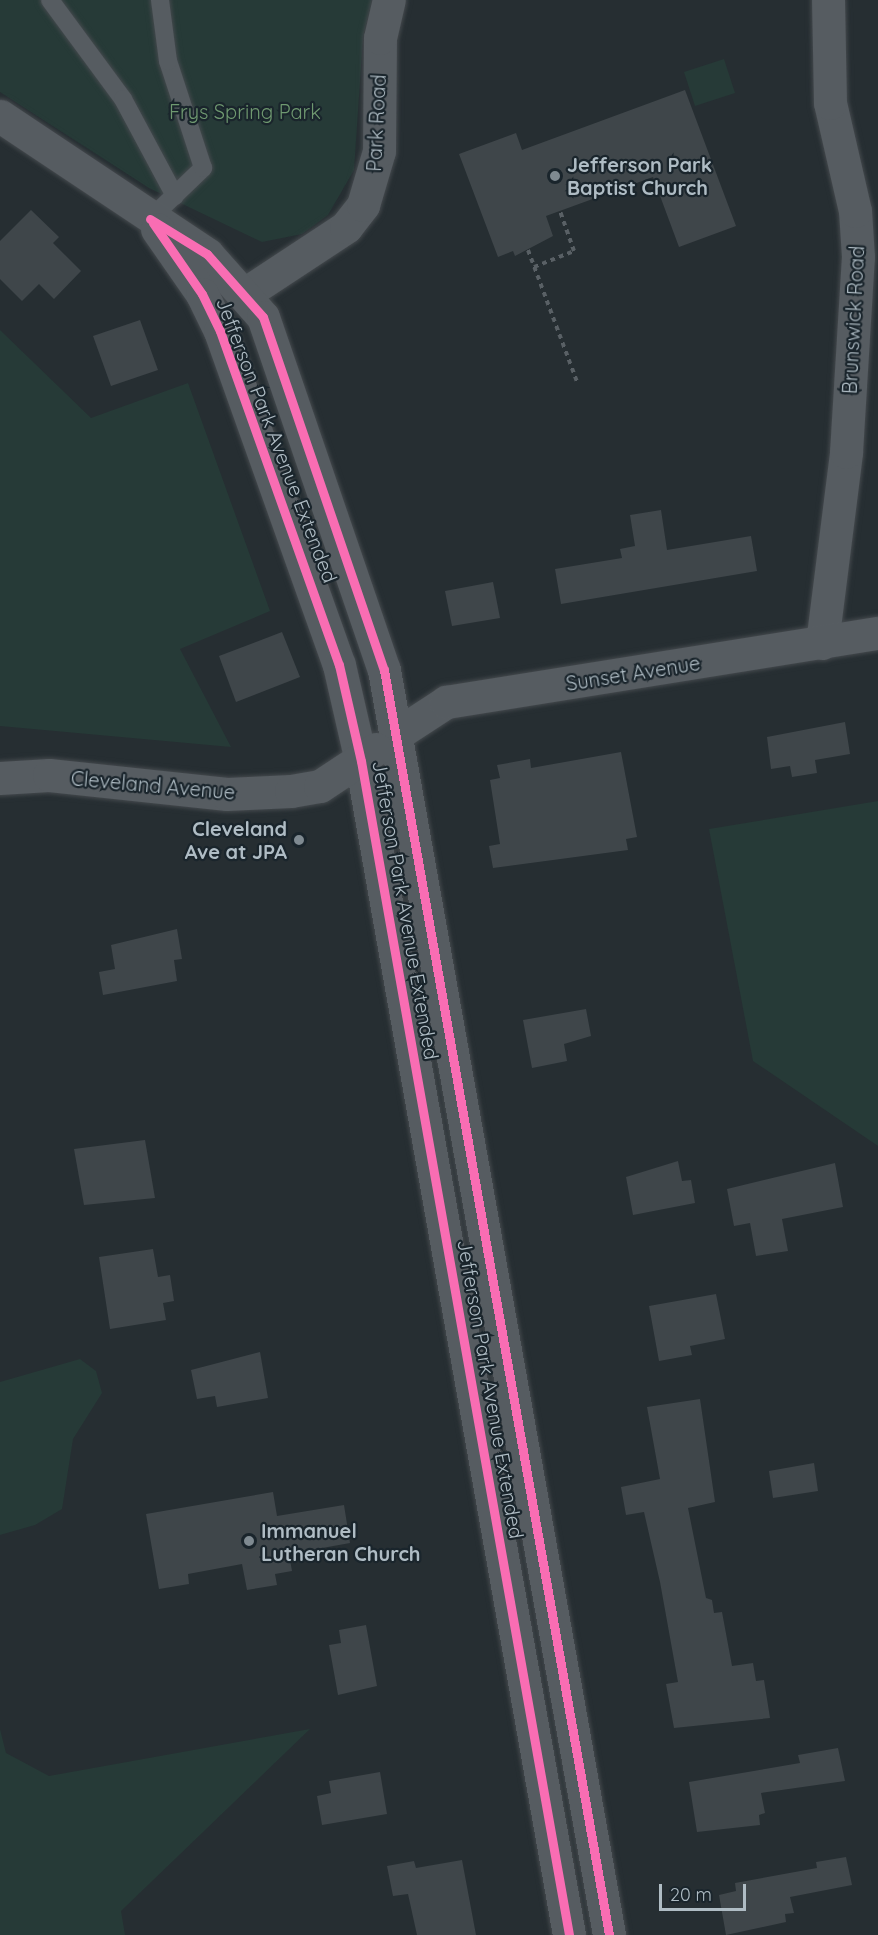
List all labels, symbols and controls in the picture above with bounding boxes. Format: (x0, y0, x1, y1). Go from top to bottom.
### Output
street label: Park Road (361, 74, 391, 172)
park label: Frys Spring Park (169, 99, 321, 123)
place label: Jefferson Park Baptist Church (567, 152, 712, 199)
marker: Jefferson Park Baptist Church (548, 169, 562, 183)
street label: Brunswick Road (837, 245, 869, 395)
street label: Jefferson Park Avenue Extended (211, 294, 343, 586)
street label: Sunset Avenue (564, 651, 702, 695)
street label: Jefferson Park Avenue Extended (368, 759, 444, 1061)
street label: Cleveland Avenue (70, 766, 236, 804)
place label: Cleveland Ave at JPA (185, 816, 287, 863)
marker: Cleveland Ave at JPA (292, 833, 306, 847)
street label: Jefferson Park Avenue Extended (453, 1238, 529, 1540)
place label: Immanuel Lutheran Church (261, 1518, 421, 1565)
marker: Immanuel Lutheran Church (242, 1534, 256, 1548)
scale bar (662, 1872, 749, 1910)
text: 20 m (670, 1883, 712, 1906)

